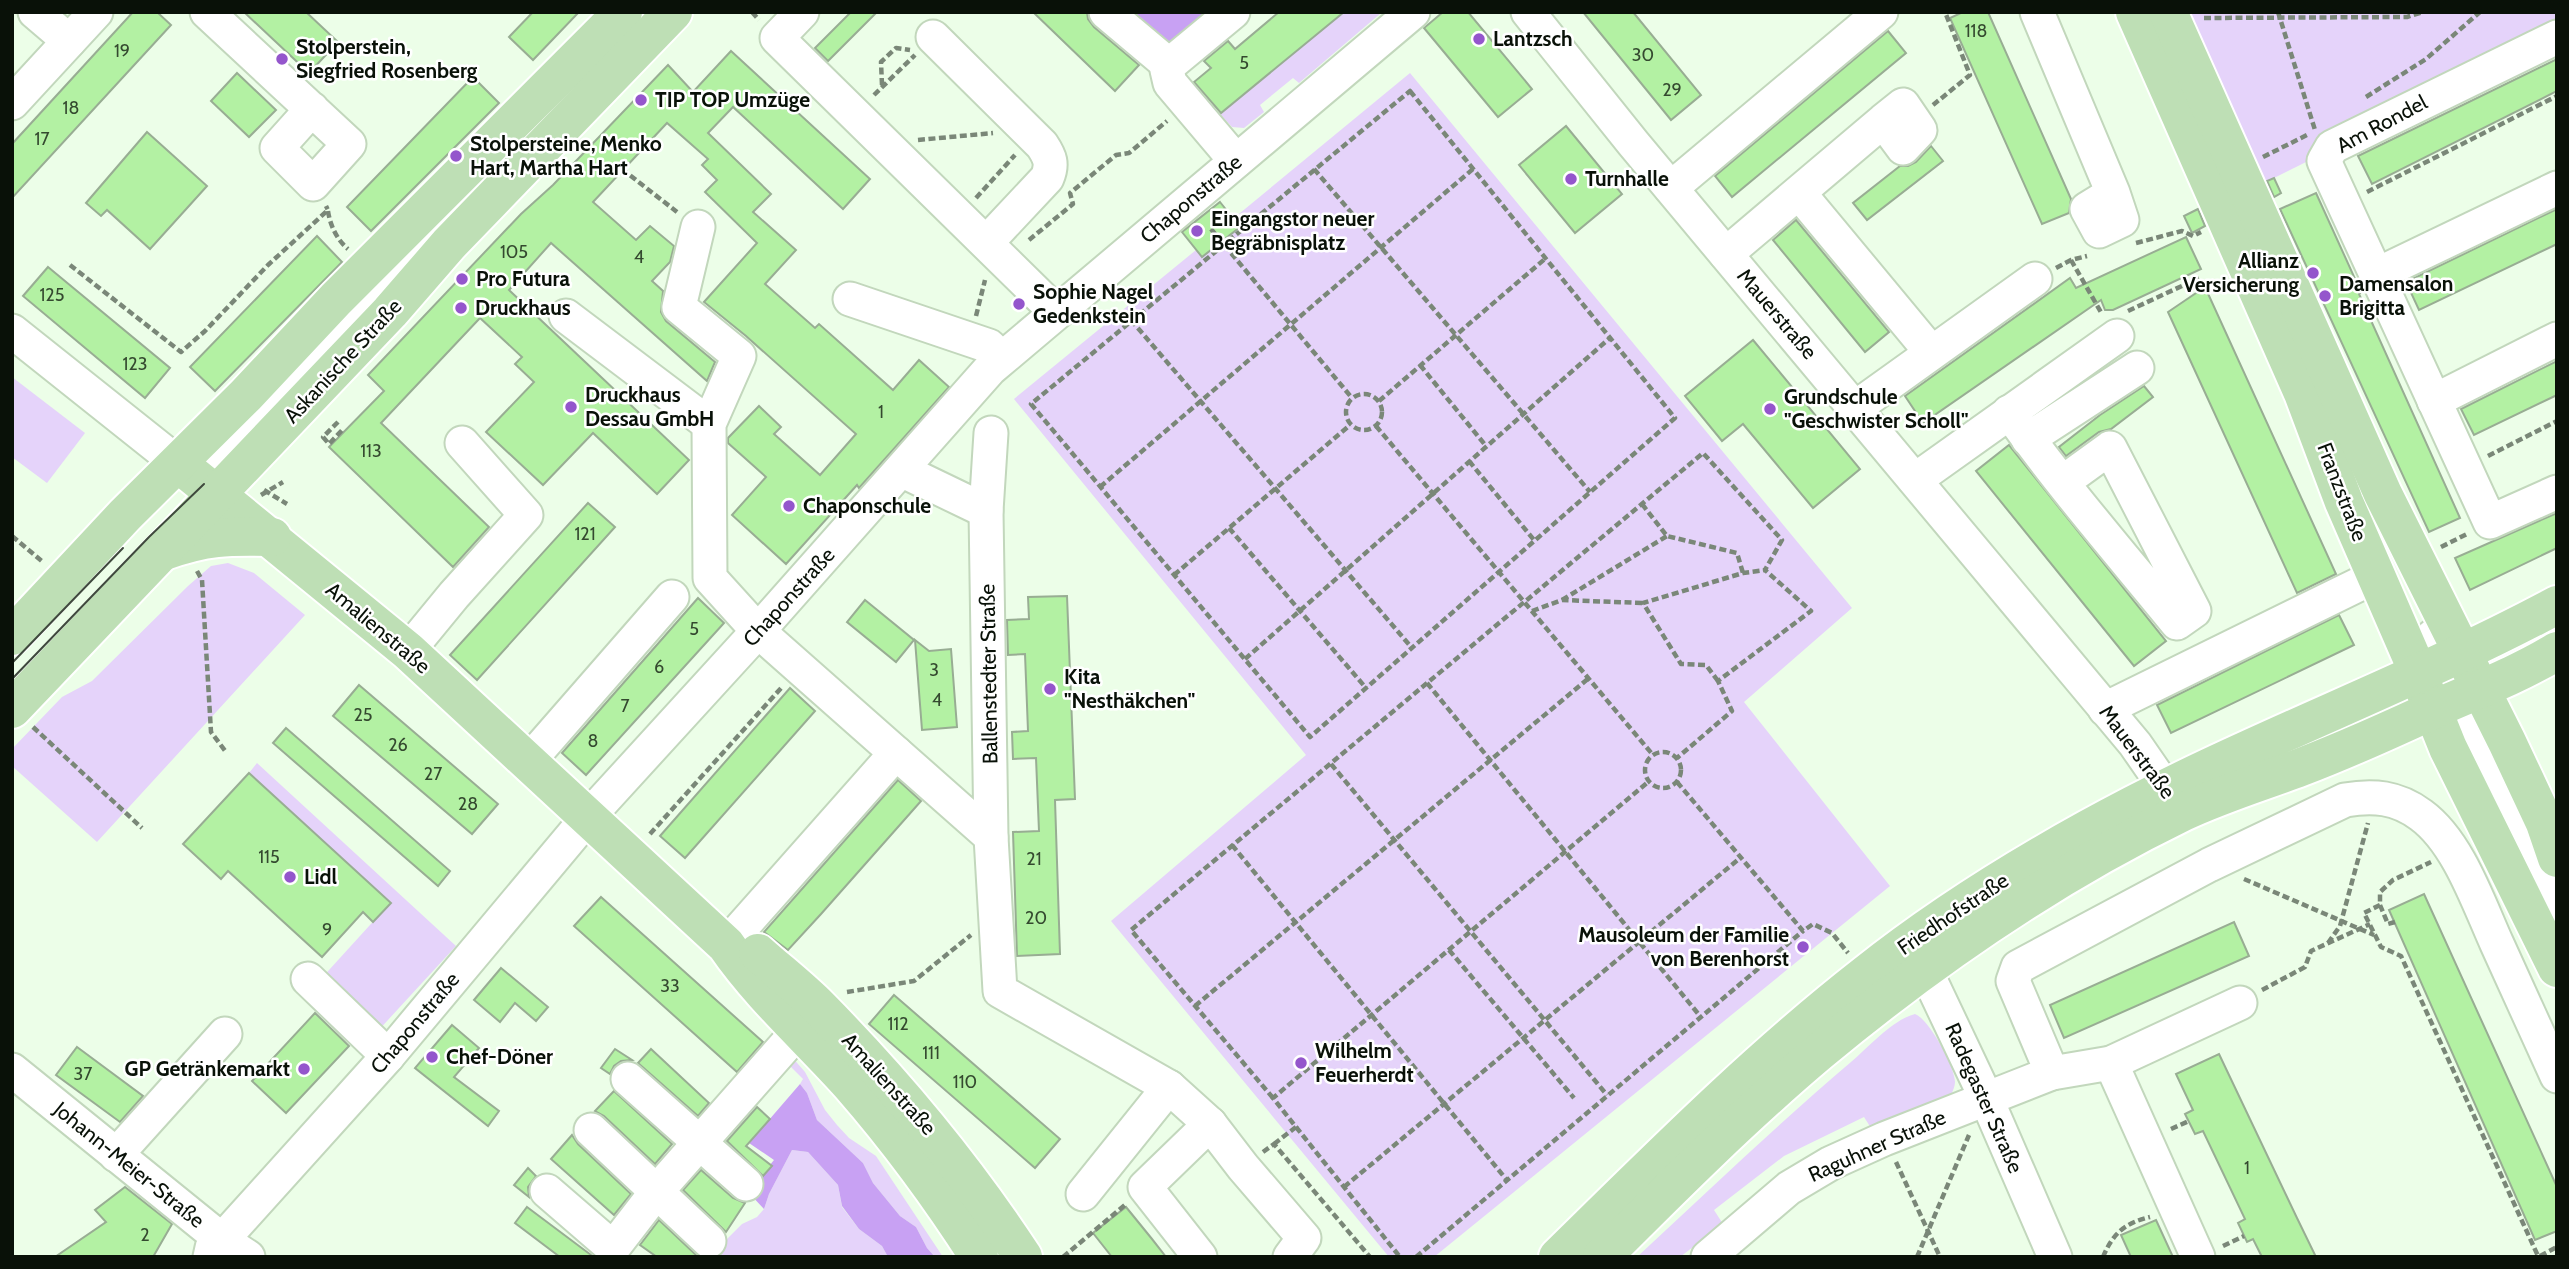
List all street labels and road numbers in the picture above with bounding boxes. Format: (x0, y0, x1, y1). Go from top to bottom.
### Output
street label: Am Rondel (2332, 89, 2431, 158)
street label: Chaponstraße (1135, 149, 1247, 248)
street label: Mauerstraße (1732, 263, 1823, 364)
street label: Askanische Straße (279, 293, 407, 428)
street label: Franzstraße (2312, 439, 2373, 545)
street label: Chaponstraße (738, 542, 840, 651)
street label: Amalienstraße (321, 577, 436, 679)
street label: Ballenstedter Straße (974, 583, 1003, 764)
street label: Mauerstraße (2094, 700, 2181, 804)
street label: Friedhofstraße (1892, 867, 2013, 960)
street label: Chaponstraße (365, 967, 464, 1078)
street label: Radegaster Straße (1940, 1019, 2029, 1177)
street label: Amalienstraße (837, 1028, 942, 1140)
street label: Johann-Meier-Straße (48, 1096, 210, 1233)
street label: Raguhner Straße (1804, 1104, 1950, 1187)

